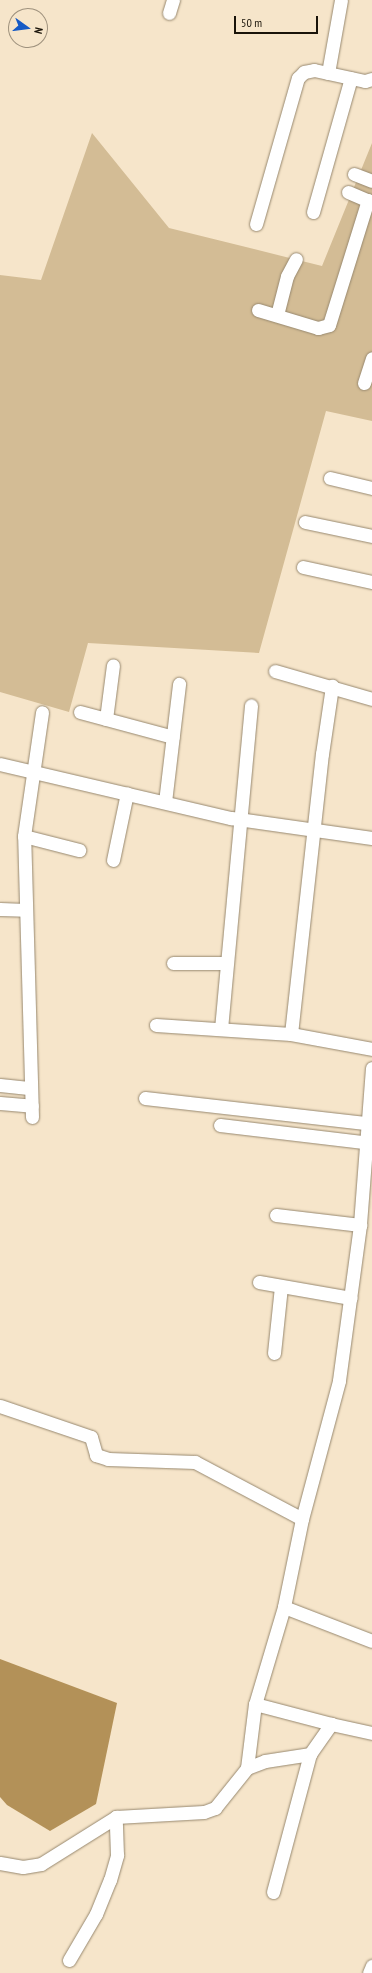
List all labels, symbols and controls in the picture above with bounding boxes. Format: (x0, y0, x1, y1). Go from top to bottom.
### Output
north arrow (8, 8, 48, 48)
scale bar (236, 8, 320, 34)
text: 50 m (241, 15, 262, 30)
text: N (31, 26, 46, 35)

